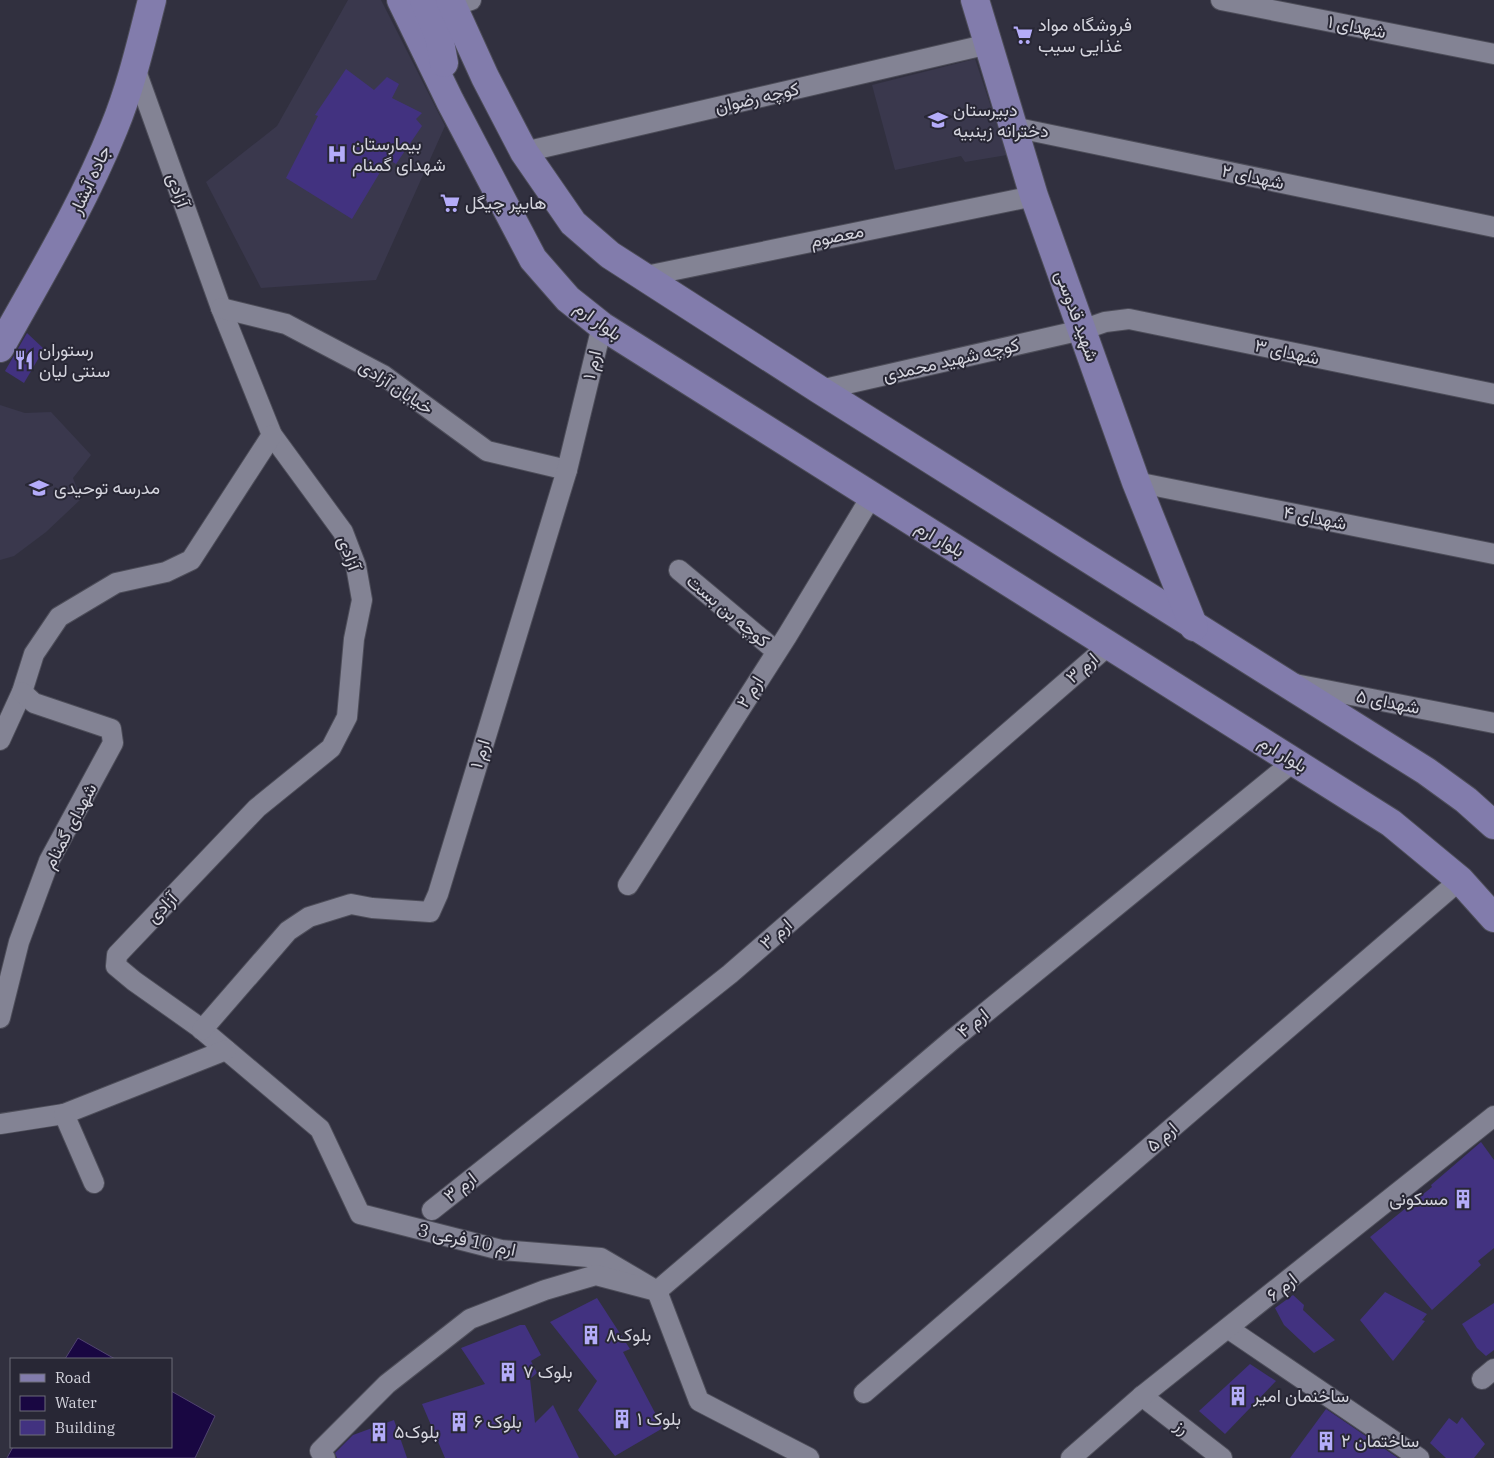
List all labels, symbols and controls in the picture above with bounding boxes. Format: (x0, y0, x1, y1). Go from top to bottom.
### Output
street label: شهدای ۱ (1326, 10, 1388, 43)
place label: فروشگاه مواد غذایی سیب (1038, 13, 1132, 57)
supermarket icon: فروشگاه مواد غذایی سیب (1012, 24, 1034, 46)
street label: کوچه رضوان (713, 77, 801, 119)
place label: دبیرستان دخترانه زینبیه (953, 98, 1049, 142)
school or university icon: دبیرستان دخترانه زینبیه (927, 109, 949, 131)
place label: بیمارستان شهدای گمنام (352, 132, 446, 177)
street label: جاده آبشار (63, 142, 116, 219)
hospital icon: بیمارستان شهدای گمنام (326, 143, 348, 165)
street label: شهدای ۲ (1220, 159, 1286, 194)
street label: آزادی (162, 170, 196, 212)
place label: هایپر چیگل (465, 191, 547, 215)
supermarket icon: هایپر چیگل (439, 192, 461, 214)
street label: معصوم (808, 219, 866, 253)
street label: شهید قدوسی (1050, 267, 1105, 364)
street label: بلوار ارم (569, 296, 627, 346)
street label: کوچه شهید محمدی (880, 333, 1022, 387)
street label: شهدای ۳ (1253, 333, 1322, 370)
place label: رستوران سنتی لیان (39, 338, 110, 382)
street label: ارم ۱ (577, 348, 607, 382)
restaurant icon: رستوران سنتی لیان (13, 349, 35, 371)
street label: خیابان آزادی (355, 354, 438, 419)
place label: مدرسه توحیدی (54, 476, 160, 499)
school or university icon: مدرسه توحیدی (28, 477, 50, 499)
street label: شهدای ۴ (1281, 500, 1349, 535)
street label: بلوار ارم (911, 515, 969, 563)
street label: آزادی (333, 533, 367, 575)
street label: کوچه بن بست (681, 569, 775, 653)
street label: ارم ۳ (1061, 647, 1103, 689)
street label: ارم ۲ (731, 672, 769, 712)
street label: شهدای ۵ (1354, 684, 1422, 719)
street label: بلوار ارم (1254, 730, 1312, 778)
street label: ارم ۱ (464, 737, 496, 771)
street label: شهدای گمنام (37, 779, 103, 873)
street label: آزادی (141, 886, 183, 928)
street label: ارم ۳ (755, 913, 797, 955)
street label: ارم ۴ (952, 1003, 994, 1043)
street label: ارم ۵ (1141, 1117, 1183, 1157)
street label: ارم ۳ (439, 1167, 481, 1207)
place label: مسکونی (1389, 1187, 1448, 1210)
building icon: مسکونی (1452, 1188, 1474, 1210)
street label: ارم 10 فرعی 3 (416, 1218, 518, 1262)
street label: ارم ۶ (1262, 1267, 1302, 1307)
place label: بلوک۸ (606, 1323, 651, 1346)
building icon: بلوک۸ (580, 1324, 602, 1346)
legend (10, 1358, 172, 1448)
place label: بلوک ۷ (523, 1360, 573, 1383)
building icon: بلوک ۷ (497, 1361, 519, 1383)
text: Road (55, 1368, 91, 1387)
place label: ساخنمان امیر (1252, 1384, 1349, 1407)
building icon: ساخنمان امیر (1227, 1385, 1249, 1407)
text: Water (55, 1393, 97, 1412)
place label: بلوک ۱ (637, 1407, 681, 1430)
building icon: بلوک ۱ (611, 1408, 633, 1430)
place label: بلوک ۶ (474, 1410, 522, 1433)
building icon: بلوک ۶ (448, 1411, 470, 1433)
street label: رز (1170, 1413, 1194, 1439)
text: Building (55, 1418, 115, 1437)
place label: بلوک۵ (394, 1420, 439, 1443)
building icon: بلوک۵ (368, 1421, 390, 1443)
place label: ساختمان ۲ (1341, 1429, 1419, 1452)
building icon: ساختمان ۲ (1315, 1430, 1337, 1452)

